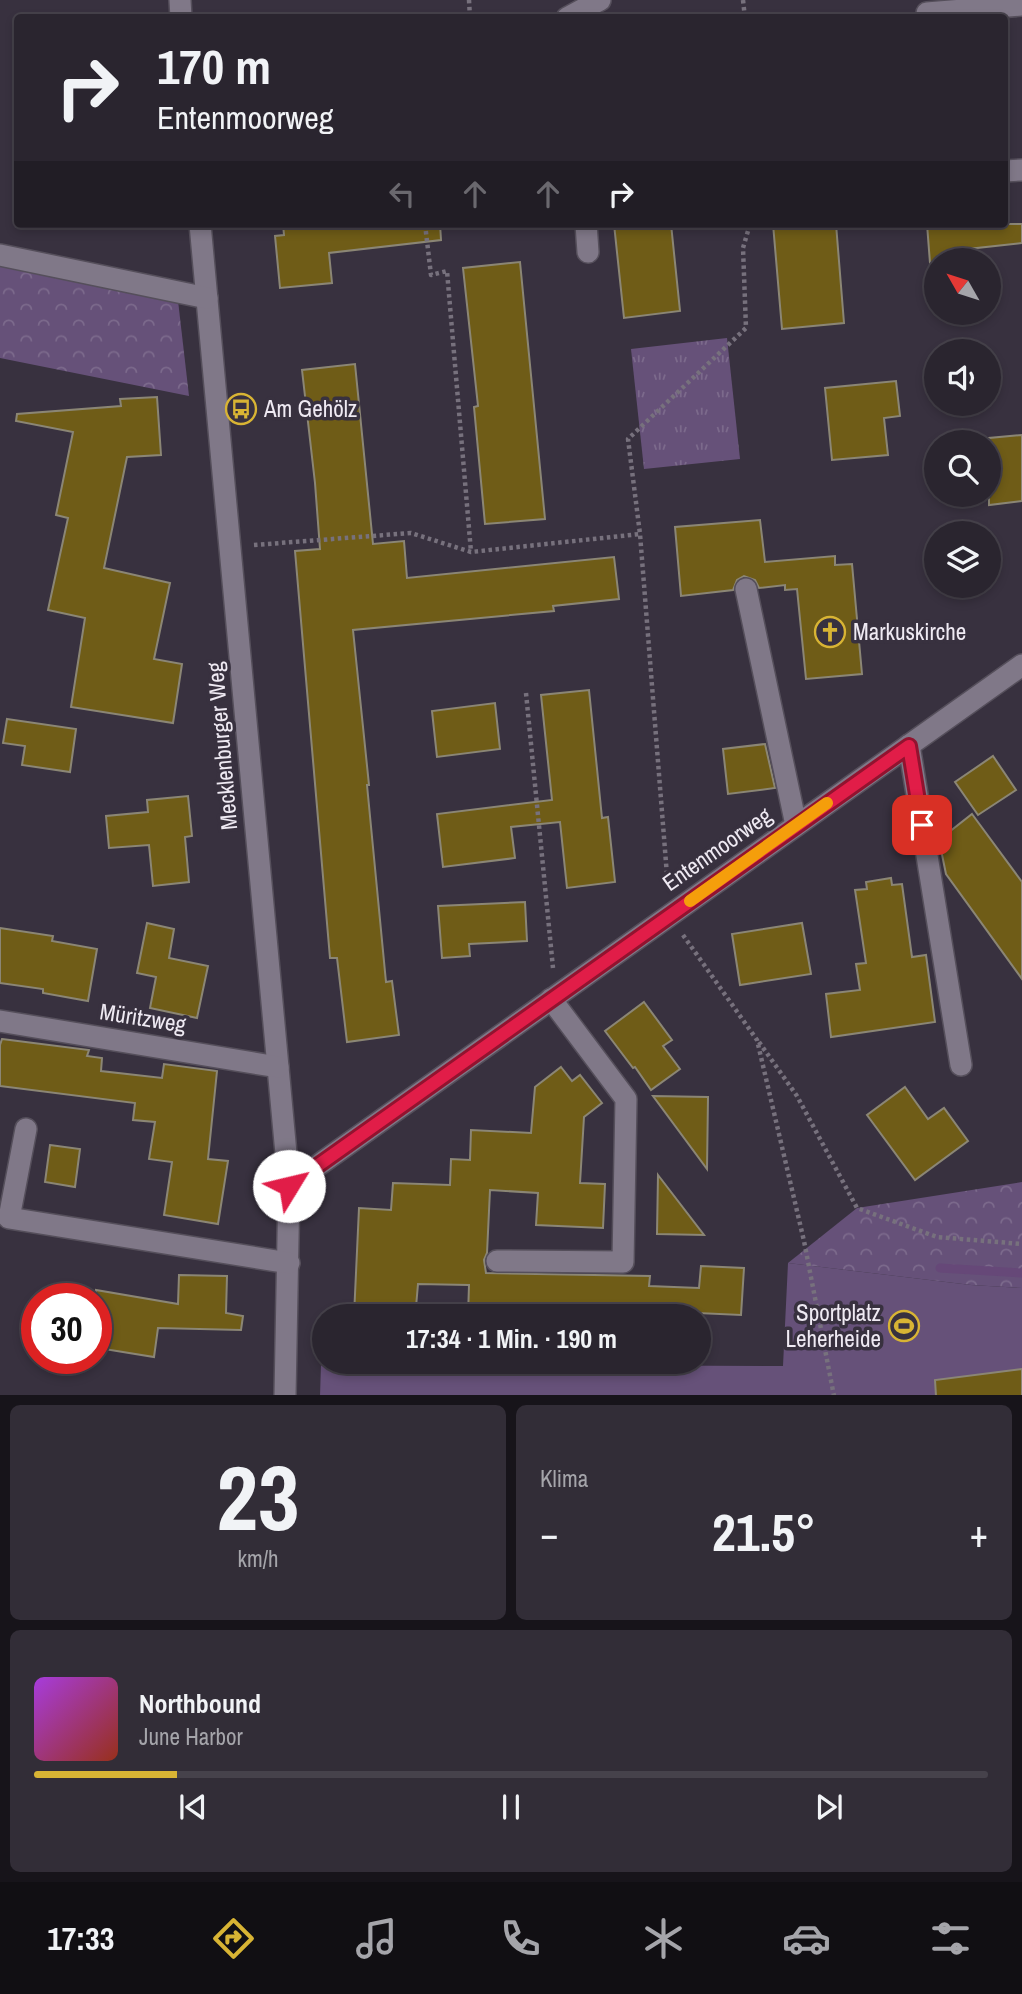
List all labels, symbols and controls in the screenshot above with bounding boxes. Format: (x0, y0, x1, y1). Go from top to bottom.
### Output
text: 170 m (157, 33, 271, 99)
icon: right (42, 42, 133, 133)
text: Entenmoorweg (157, 96, 333, 139)
icon: left (383, 175, 421, 213)
icon: ahead (456, 175, 494, 213)
icon: ahead (529, 175, 567, 213)
icon: right (602, 175, 640, 213)
north arrow (924, 248, 1001, 326)
map controls (924, 248, 1001, 598)
button: sound (924, 339, 1001, 416)
bus stop icon: Am Gehölz (224, 392, 258, 426)
place label: Am Gehölz (263, 393, 357, 424)
button: search (924, 430, 1001, 507)
button: layers (924, 521, 1001, 598)
church icon: Markuskirche (813, 615, 847, 649)
place label: Markuskirche (853, 616, 966, 647)
street label: Mecklenburger Weg (199, 660, 244, 831)
pin (892, 795, 952, 855)
street label: Entenmoorweg (656, 799, 778, 898)
icon: arrive (903, 806, 941, 844)
street label: Müritzweg (98, 995, 189, 1040)
position arrow (252, 1149, 326, 1223)
speed limit sign: 30 (21, 1283, 112, 1374)
place label: Sportplatz Leherheide (786, 1297, 881, 1354)
sports icon: Sportplatz Leherheide (887, 1309, 921, 1343)
text: 17:34 · 1 Min. · 190 m (406, 1321, 617, 1356)
text: 23 (217, 1436, 300, 1558)
text: Klima (540, 1463, 588, 1494)
text: 21.5° (712, 1497, 816, 1567)
text: − (540, 1508, 558, 1559)
text: + (970, 1508, 988, 1559)
text: km/h (238, 1543, 278, 1574)
text: Northbound (139, 1686, 261, 1721)
text: June Harbor (139, 1721, 243, 1752)
icon: previous (174, 1788, 212, 1826)
icon: pause (492, 1788, 530, 1826)
icon: next (810, 1788, 848, 1826)
icon: directions (209, 1914, 258, 1963)
icon: music (352, 1914, 401, 1963)
icon: phone (496, 1914, 545, 1963)
icon: climate (639, 1914, 688, 1963)
icon: car (782, 1914, 831, 1963)
icon: filters (926, 1914, 975, 1963)
text: 17:33 (47, 1917, 114, 1960)

